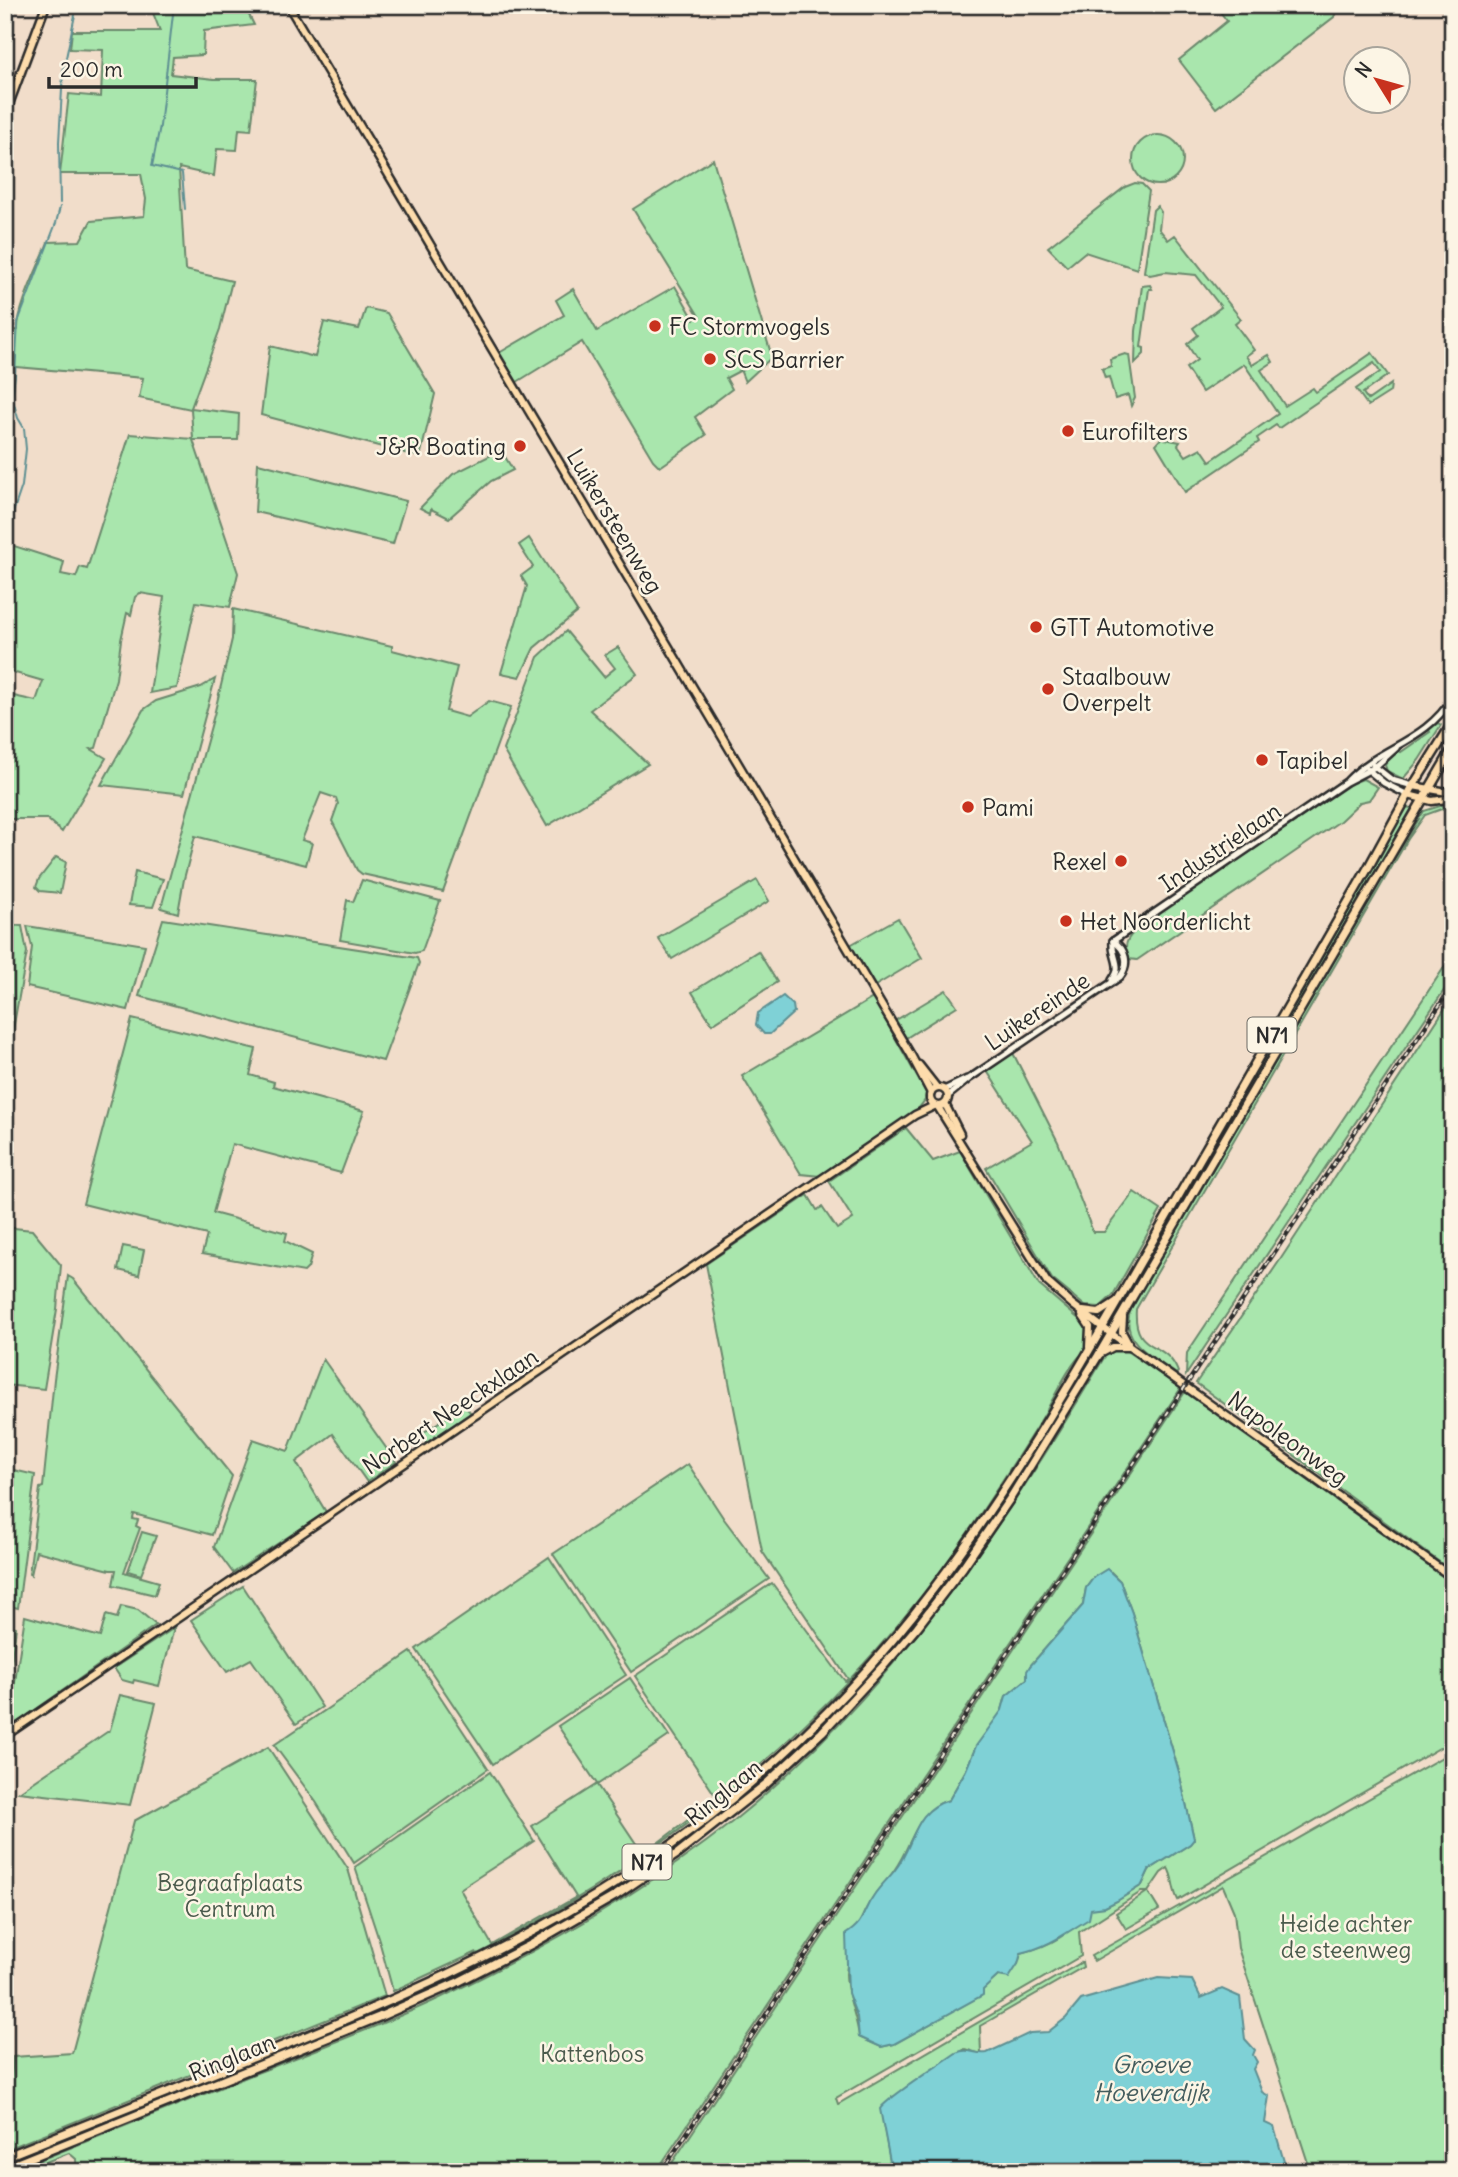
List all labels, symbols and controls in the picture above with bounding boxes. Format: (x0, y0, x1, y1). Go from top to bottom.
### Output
scale bar (49, 46, 196, 90)
north arrow (1342, 46, 1412, 116)
text: 200 m (60, 56, 123, 83)
text: N (1350, 57, 1377, 82)
place label: FC Stormvogels (669, 312, 830, 341)
marker: FC Stormvogels (647, 318, 663, 334)
place label: SCS Barrier (724, 345, 845, 374)
marker: SCS Barrier (702, 351, 718, 367)
place label: Eurofilters (1082, 417, 1188, 446)
marker: Eurofilters (1060, 423, 1076, 439)
place label: J&R Boating (376, 432, 506, 461)
marker: J&R Boating (512, 438, 528, 454)
street label: Luikersteenweg (560, 444, 670, 598)
place label: GTT Automotive (1050, 613, 1214, 642)
marker: GTT Automotive (1028, 619, 1044, 635)
place label: Staalbouw Overpelt (1062, 662, 1171, 717)
marker: Staalbouw Overpelt (1040, 681, 1056, 697)
place label: Tapibel (1276, 746, 1348, 775)
marker: Tapibel (1254, 752, 1270, 768)
place label: Pami (982, 793, 1034, 822)
street label: Industrielaan (1154, 796, 1286, 898)
marker: Pami (960, 799, 976, 815)
place label: Rexel (1052, 847, 1107, 876)
marker: Rexel (1113, 853, 1129, 869)
place label: Het Noorderlicht (1080, 907, 1251, 936)
marker: Het Noorderlicht (1058, 913, 1074, 929)
street label: Luikereinde (979, 965, 1095, 1057)
road number: N71 (1248, 1018, 1296, 1052)
street label: Norbert Neeckxlaan (357, 1341, 543, 1481)
street label: Napoleonweg (1222, 1385, 1354, 1491)
street label: Ringlaan (679, 1752, 767, 1832)
road number: N71 (622, 1844, 672, 1880)
park label: Begraafplaats Centrum (157, 1868, 303, 1923)
park label: Heide achter de steenweg (1280, 1909, 1413, 1964)
street label: Ringlaan (185, 2027, 279, 2087)
park label: Kattenbos (540, 2039, 644, 2068)
water label: Groeve Hoeverdijk (1094, 2049, 1210, 2107)

